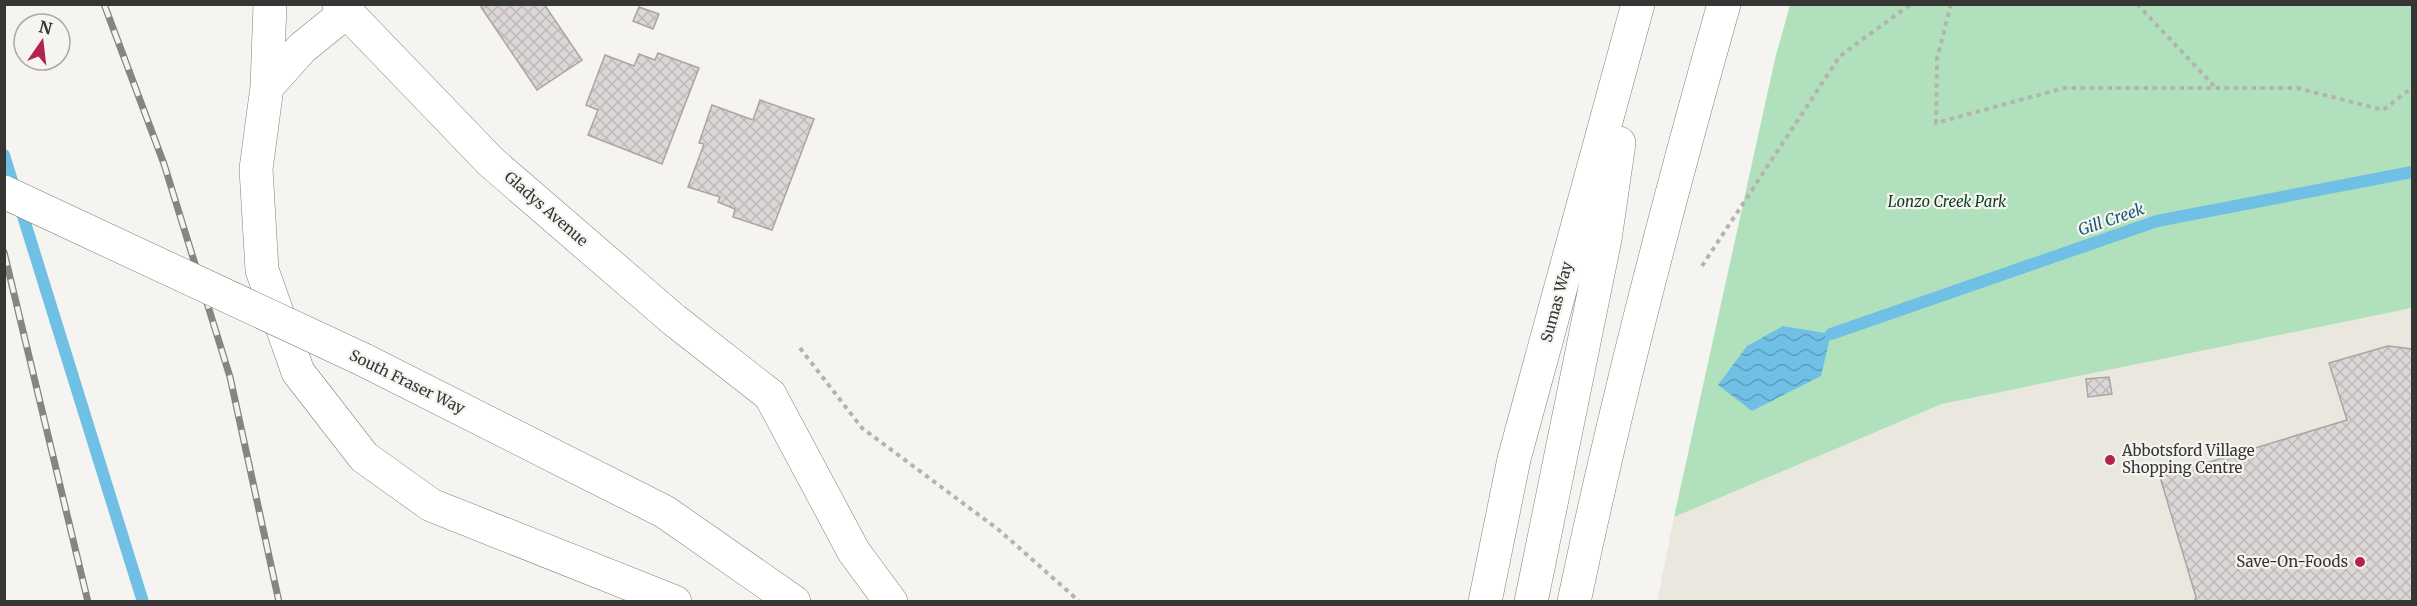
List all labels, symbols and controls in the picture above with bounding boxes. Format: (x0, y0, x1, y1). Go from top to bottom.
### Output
north arrow (12, 12, 72, 72)
text: N (37, 16, 55, 39)
street label: Gladys Avenue (501, 167, 592, 250)
park label: Lonzo Creek Park (1888, 192, 2007, 211)
water label: Gill Creek (2075, 198, 2147, 240)
street label: Sumas Way (1537, 259, 1576, 344)
street label: South Fraser Way (346, 345, 468, 418)
place label: Abbotsford Village Shopping Centre (2121, 441, 2255, 477)
marker: Abbotsford Village Shopping Centre (2103, 453, 2117, 467)
place label: Save-On-Foods (2236, 552, 2348, 571)
marker: Save-On-Foods (2353, 555, 2367, 569)

